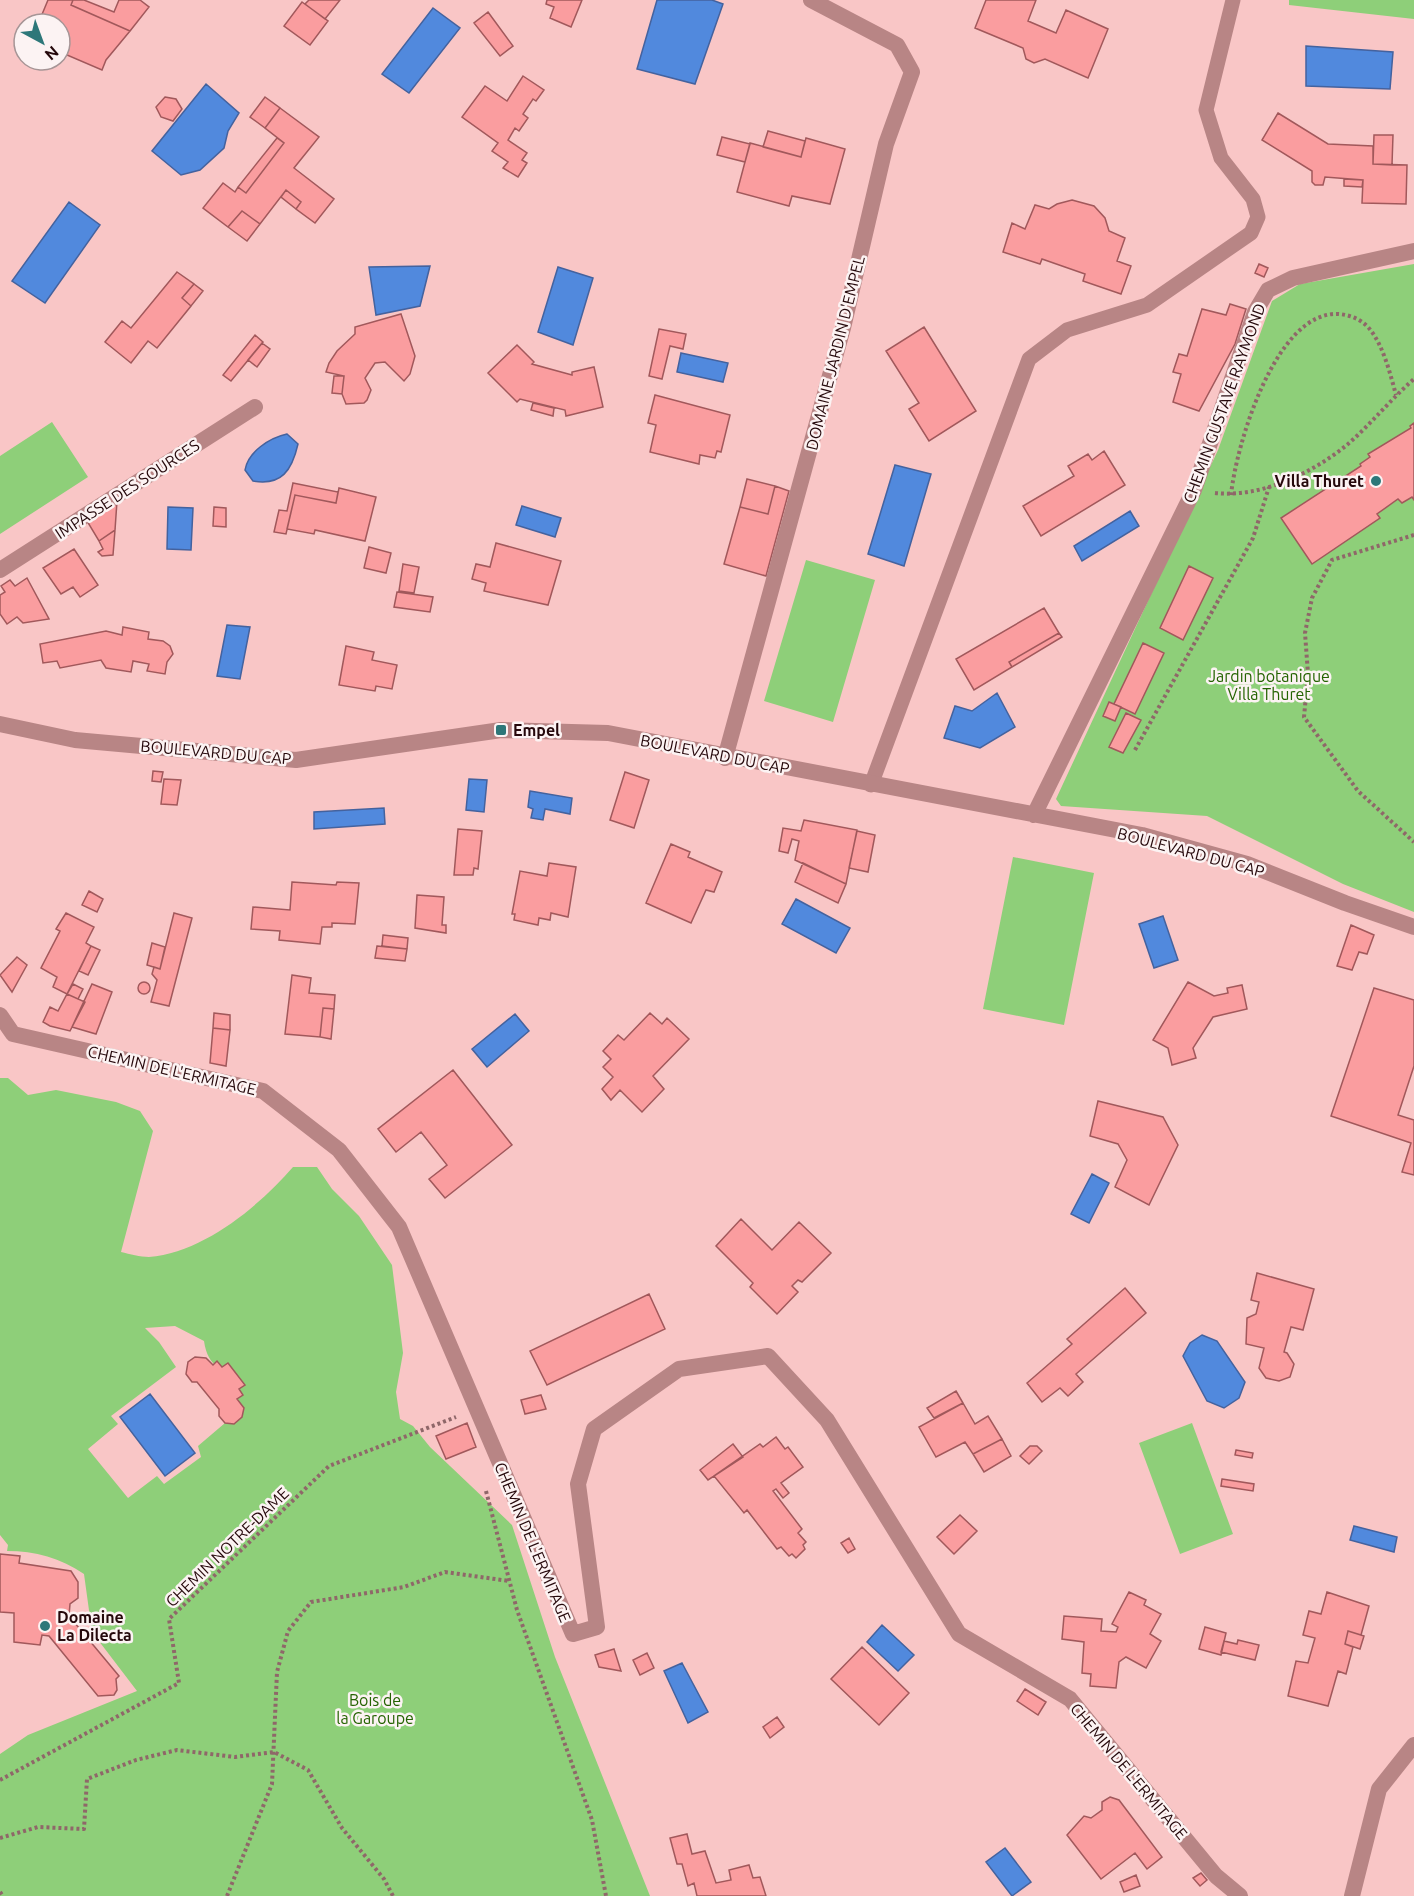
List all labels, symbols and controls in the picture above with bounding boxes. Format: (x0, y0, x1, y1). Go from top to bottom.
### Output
north arrow (12, 12, 72, 72)
text: N (41, 43, 62, 64)
street label: DOMAINE JARDIN D'EMPEL (802, 254, 868, 452)
street label: CHEMIN GUSTAVE RAYMOND (1179, 301, 1269, 505)
street label: IMPASSE DES SOURCES (52, 436, 202, 542)
place label: Villa Thuret (1275, 472, 1364, 490)
marker: Villa Thuret (1369, 474, 1383, 488)
park label: Jardin botanique Villa Thuret (1208, 667, 1330, 703)
place label: Empel (513, 721, 560, 739)
marker: Empel (494, 723, 508, 737)
street label: BOULEVARD DU CAP (639, 731, 791, 777)
street label: BOULEVARD DU CAP (140, 736, 292, 768)
street label: BOULEVARD DU CAP (1116, 824, 1266, 880)
street label: CHEMIN DE L'ERMITAGE (86, 1042, 258, 1098)
street label: CHEMIN DE L'ERMITAGE (491, 1459, 575, 1625)
street label: CHEMIN NOTRE-DAME (162, 1484, 292, 1610)
place label: Domaine La Dilecta (57, 1608, 132, 1644)
marker: Domaine La Dilecta (38, 1619, 52, 1633)
park label: Bois de la Garoupe (336, 1691, 414, 1727)
street label: CHEMIN DE L'ERMITAGE (1067, 1699, 1191, 1843)

